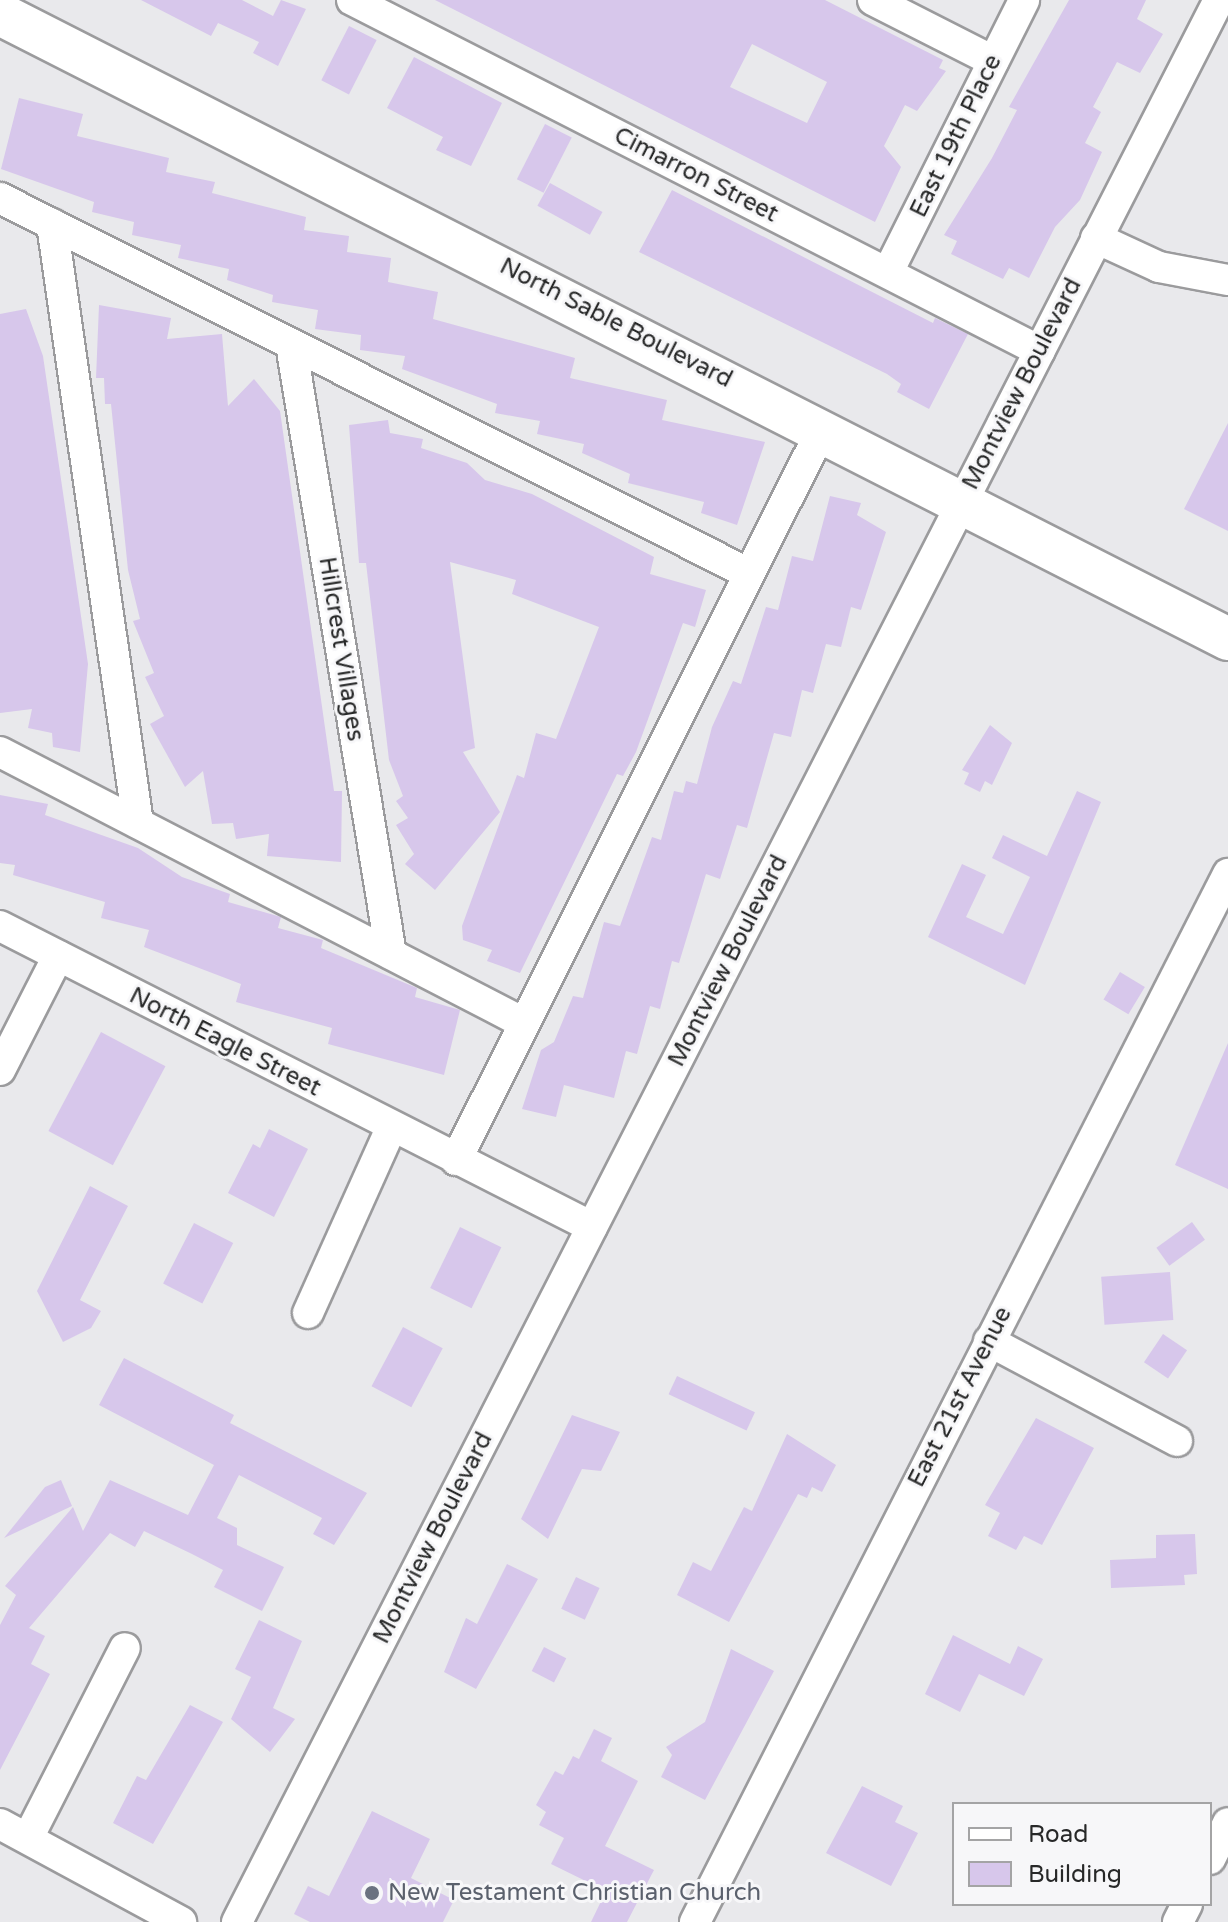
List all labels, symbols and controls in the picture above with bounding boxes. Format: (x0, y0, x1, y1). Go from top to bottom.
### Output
street label: East 19th Place (904, 50, 1008, 222)
street label: Cimarron Street (609, 121, 783, 229)
street label: North Sable Boulevard (495, 252, 737, 394)
street label: Montview Boulevard (956, 273, 1088, 495)
street label: Hillcrest Villages (312, 555, 370, 743)
street label: Montview Boulevard (662, 850, 794, 1072)
street label: North Eagle Street (125, 981, 325, 1103)
street label: East 21st Avenue (902, 1302, 1018, 1492)
street label: Montview Boulevard (367, 1427, 499, 1649)
legend (952, 1802, 1212, 1906)
text: Road (1028, 1820, 1088, 1849)
text: Building (1028, 1860, 1122, 1889)
place label: New Testament Christian Church (388, 1879, 761, 1907)
marker: New Testament Christian Church (363, 1884, 381, 1902)

